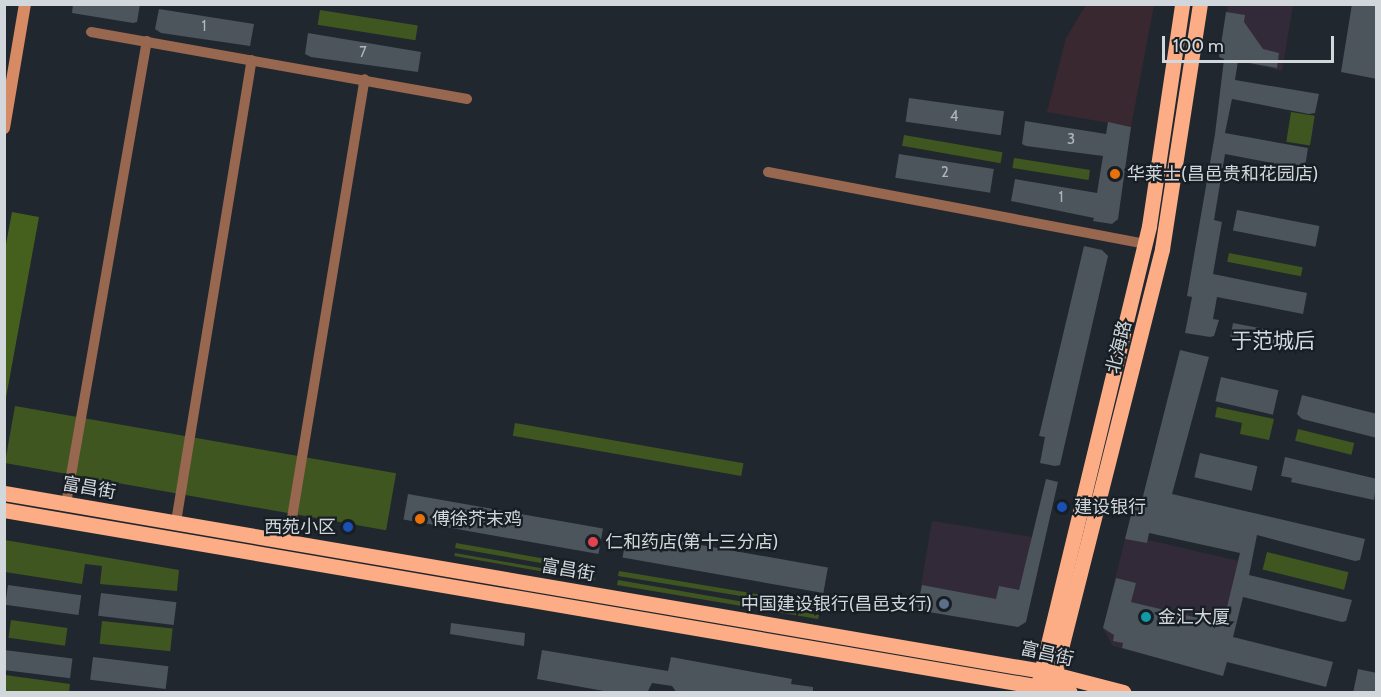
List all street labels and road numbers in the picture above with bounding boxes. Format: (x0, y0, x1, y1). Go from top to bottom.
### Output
street label: 北海路 (1102, 318, 1136, 376)
street label: 富昌街 (61, 473, 117, 503)
street label: 富昌街 (540, 555, 596, 585)
street label: 富昌街 (1018, 637, 1076, 671)

